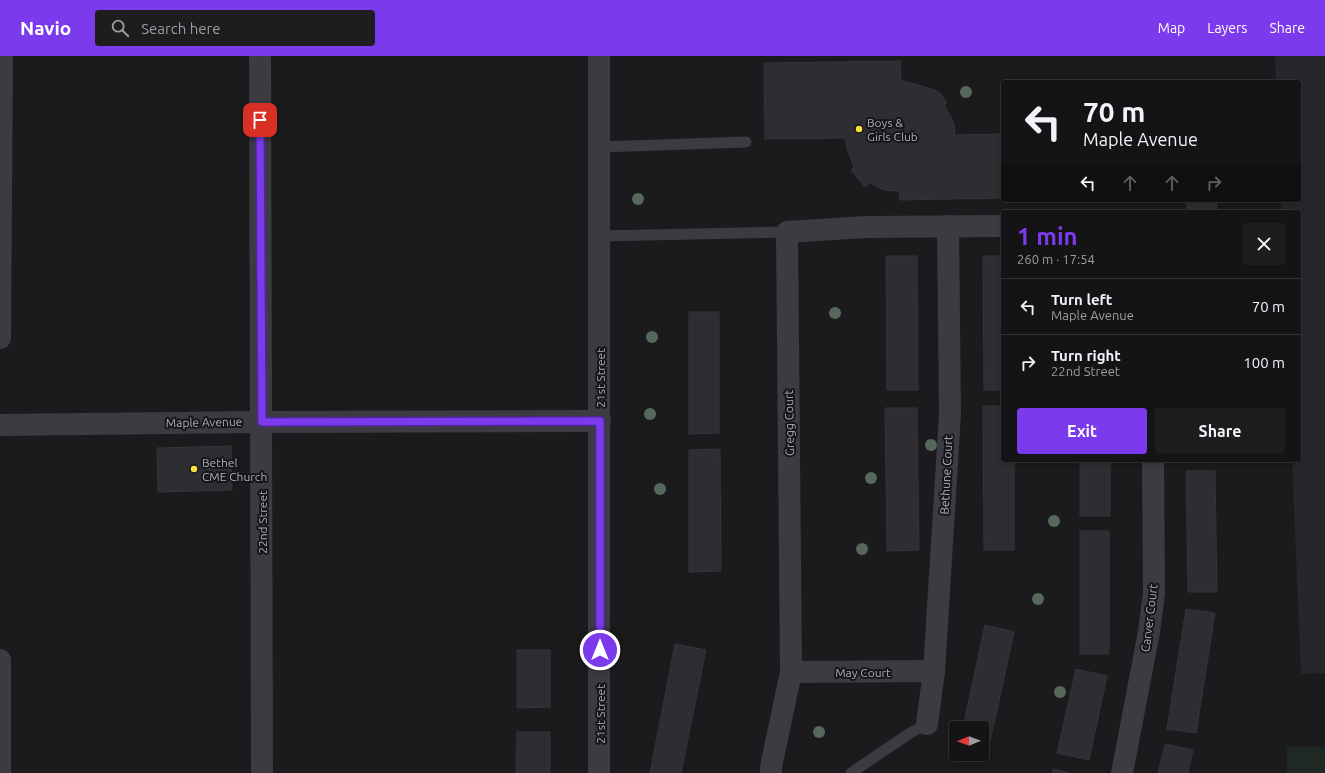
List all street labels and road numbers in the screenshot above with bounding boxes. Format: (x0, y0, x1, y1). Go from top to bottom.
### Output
street label: 21st Street (594, 348, 607, 408)
street label: Gregg Court (782, 390, 796, 456)
street label: Maple Avenue (166, 415, 242, 429)
street label: Bethune Court (937, 435, 955, 515)
street label: 22nd Street (256, 490, 269, 554)
street label: Carver Court (1138, 583, 1160, 653)
street label: May Court (835, 666, 891, 679)
street label: 21st Street (594, 684, 607, 744)

